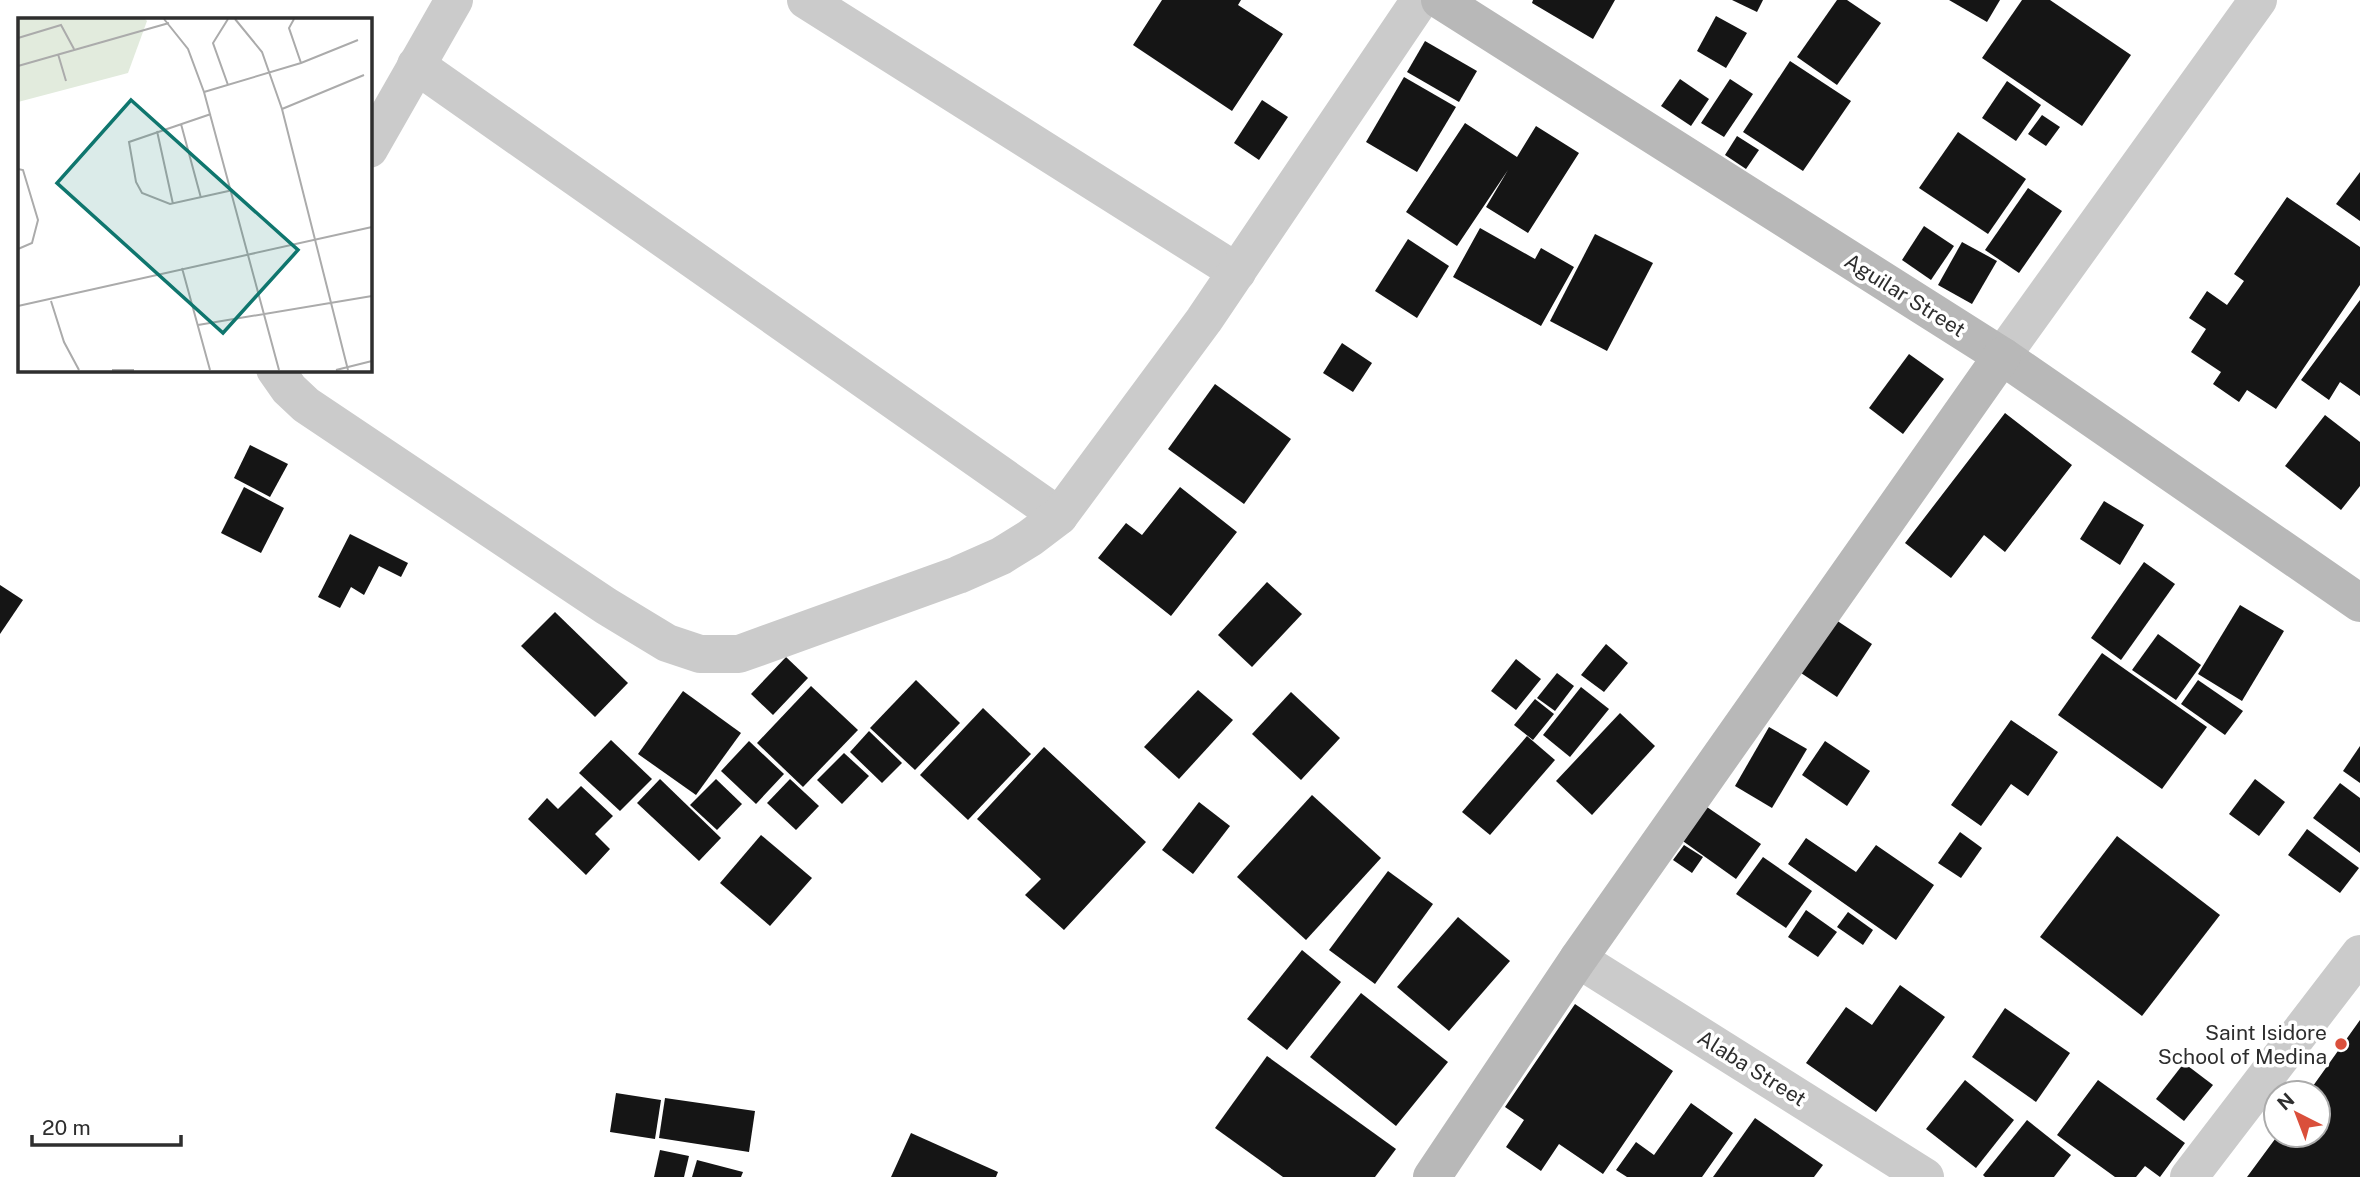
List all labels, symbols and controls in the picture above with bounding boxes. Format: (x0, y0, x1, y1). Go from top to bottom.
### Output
inset map (18, 18, 371, 371)
street label: Aguilar Street (1840, 248, 1970, 342)
place label: Saint Isidore School of Medina (2158, 1020, 2327, 1069)
street label: Alaba Street (1693, 1025, 1811, 1111)
marker: Saint Isidore School of Medina (2333, 1036, 2349, 1052)
north arrow (2262, 1079, 2332, 1149)
text: N (2273, 1088, 2299, 1115)
scale bar (32, 1104, 180, 1148)
text: 20 m (42, 1115, 91, 1140)

